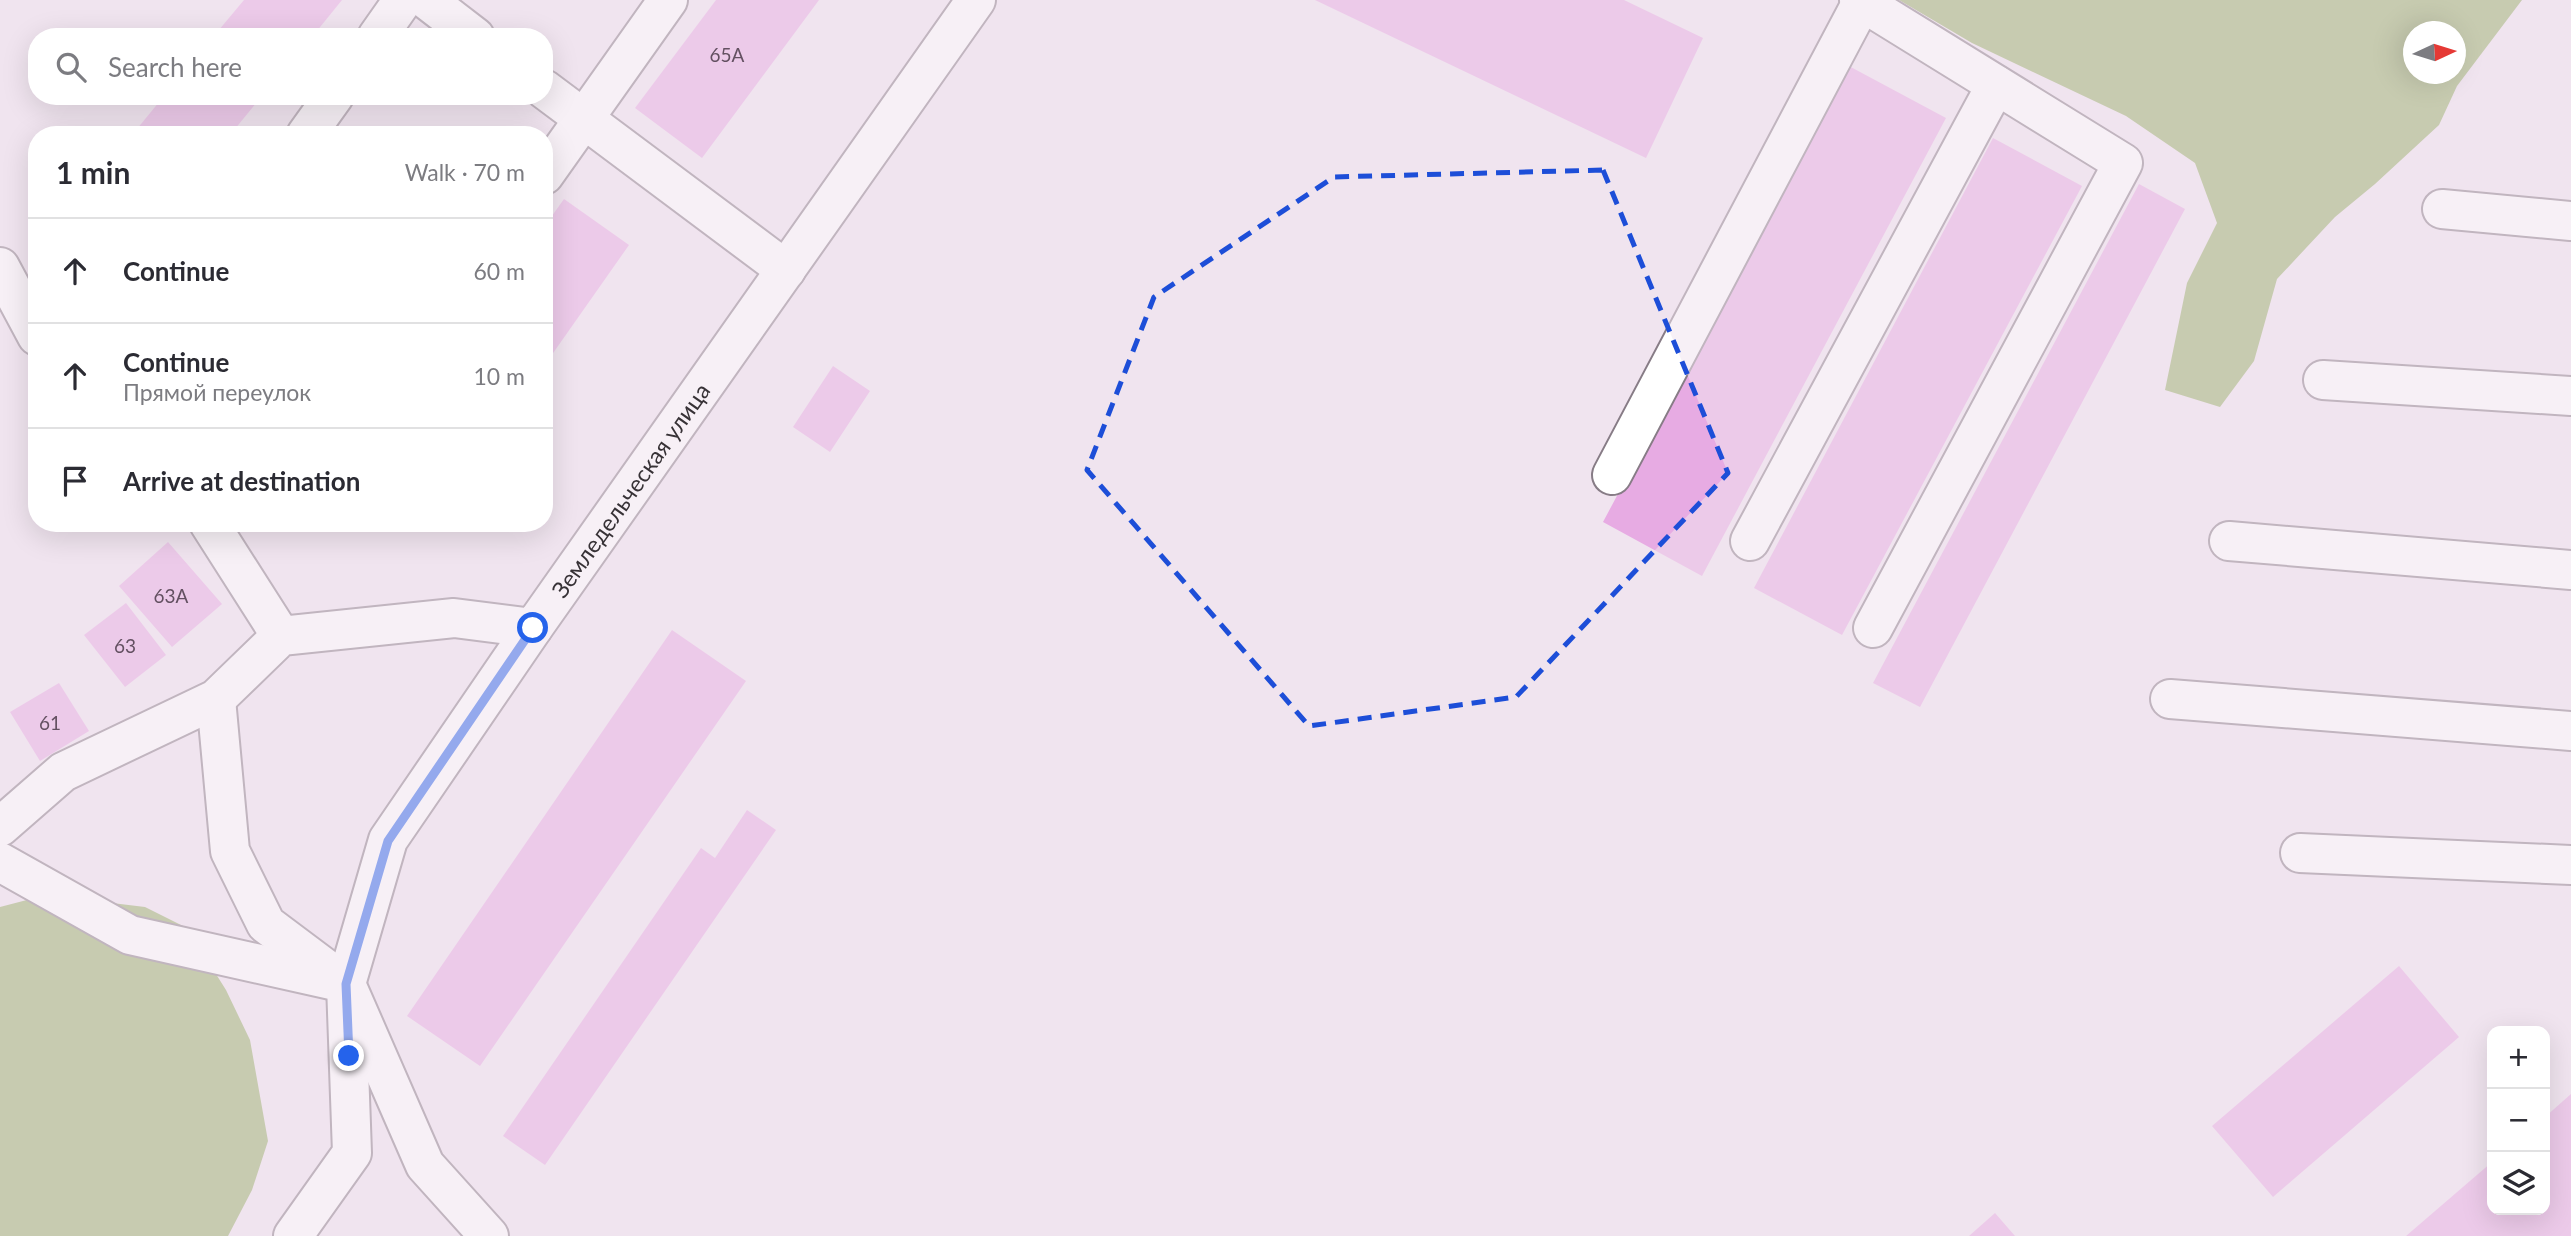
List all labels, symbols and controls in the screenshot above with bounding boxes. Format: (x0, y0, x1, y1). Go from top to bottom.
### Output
north arrow (2403, 21, 2466, 84)
search box (28, 28, 553, 105)
house number: 65А (710, 43, 745, 66)
icon: search (52, 48, 90, 86)
text: Search here (108, 51, 242, 83)
text: 1 min (56, 154, 130, 190)
text: Walk · 70 m (405, 158, 525, 186)
icon: ahead (56, 252, 94, 290)
text: Continue (123, 255, 229, 287)
text: 60 m (474, 257, 525, 285)
text: Continue (123, 346, 229, 378)
icon: ahead (56, 357, 94, 395)
text: 10 m (474, 362, 525, 390)
text: Прямой переулок (123, 378, 311, 406)
street label: Земледельческая улица (545, 378, 715, 603)
icon: arrive (56, 462, 94, 500)
text: Arrive at destination (123, 465, 360, 497)
house number: 63А (154, 584, 189, 607)
route start (517, 612, 548, 643)
house number: 63 (114, 634, 136, 657)
house number: 61 (39, 711, 61, 734)
map controls (2487, 1026, 2550, 1215)
button: + (2487, 1026, 2550, 1089)
route end (333, 1040, 364, 1071)
button: − (2487, 1089, 2550, 1152)
button: layers (2487, 1152, 2550, 1215)

